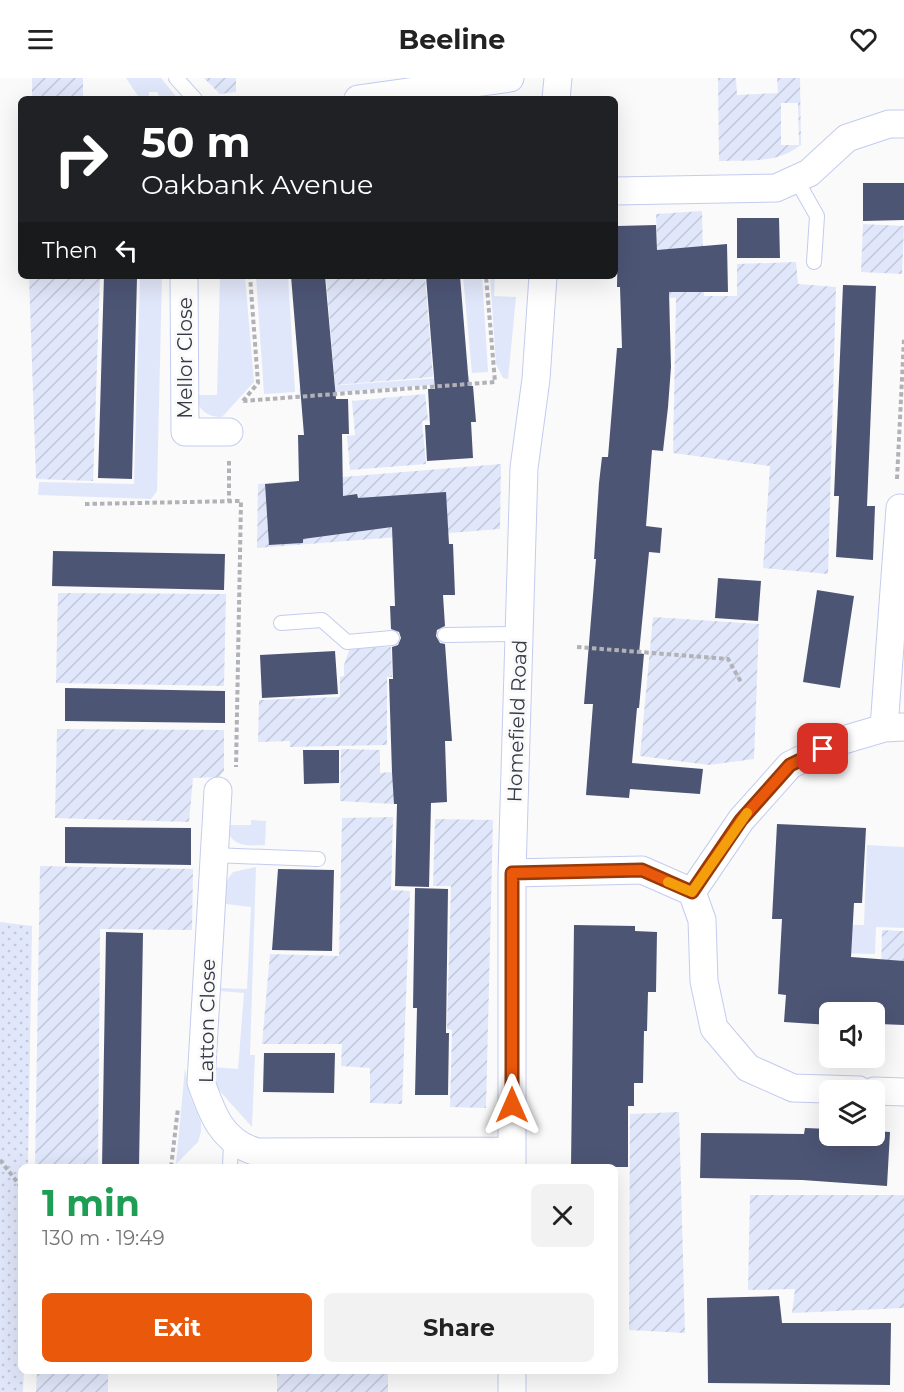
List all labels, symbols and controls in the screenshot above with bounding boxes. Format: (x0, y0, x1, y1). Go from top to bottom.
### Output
icon: menu (24, 23, 57, 56)
text: Beeline (399, 23, 505, 56)
icon: heart (847, 23, 880, 56)
text: 50 m (141, 116, 250, 168)
icon: right (42, 120, 120, 198)
text: Oakbank Avenue (141, 168, 373, 201)
icon: left (110, 234, 143, 267)
text: Then (42, 237, 98, 264)
street label: Mellor Close (173, 297, 197, 419)
street label: Homefield Road (502, 639, 532, 803)
pin (797, 723, 848, 774)
icon: arrive (806, 732, 839, 765)
street label: Latton Close (194, 959, 220, 1083)
map controls (819, 1002, 885, 1146)
button: sound (819, 1002, 885, 1068)
position arrow (480, 1073, 544, 1137)
button: layers (819, 1080, 885, 1146)
text: 1 min (42, 1181, 140, 1225)
button: close (531, 1184, 594, 1247)
text: 130 m · 19:49 (42, 1226, 165, 1250)
button: Exit (42, 1293, 312, 1362)
button: Share (324, 1293, 594, 1362)

